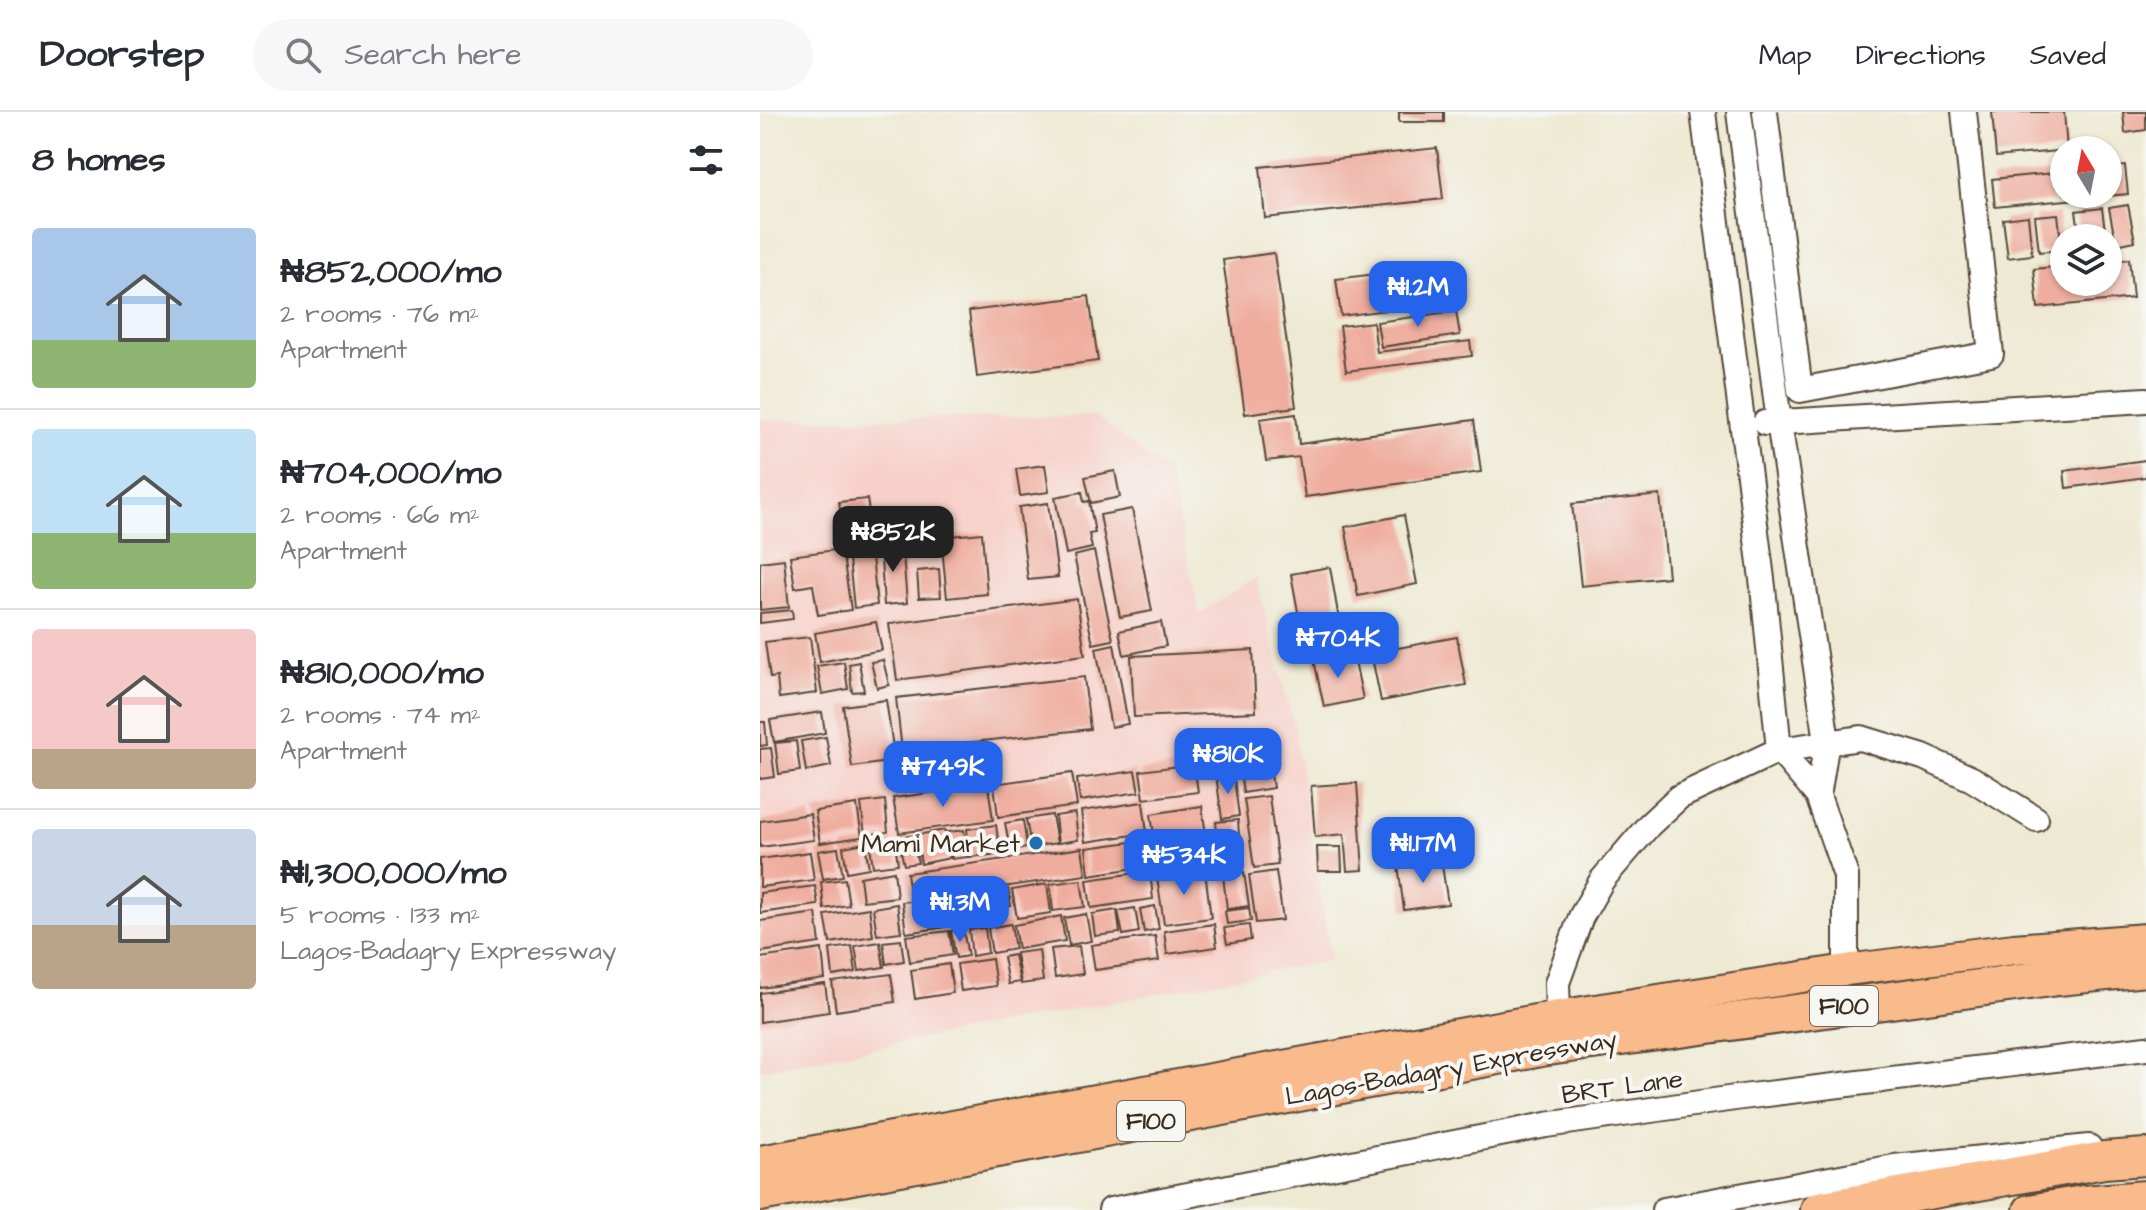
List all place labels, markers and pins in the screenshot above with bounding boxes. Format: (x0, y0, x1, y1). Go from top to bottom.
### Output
pin: ₦1.2M (1362, 261, 1474, 329)
pin: ₦852K (837, 506, 949, 574)
pin: ₦704K (1282, 612, 1394, 680)
pin: ₦810K (1172, 728, 1284, 796)
pin: ₦749K (887, 741, 999, 809)
pin: ₦1.17M (1358, 817, 1488, 885)
place label: Mami Market (861, 826, 1020, 862)
pin: ₦534K (1128, 829, 1240, 897)
marker: Mami Market (1027, 834, 1045, 852)
pin: ₦1.3M (904, 876, 1016, 944)

